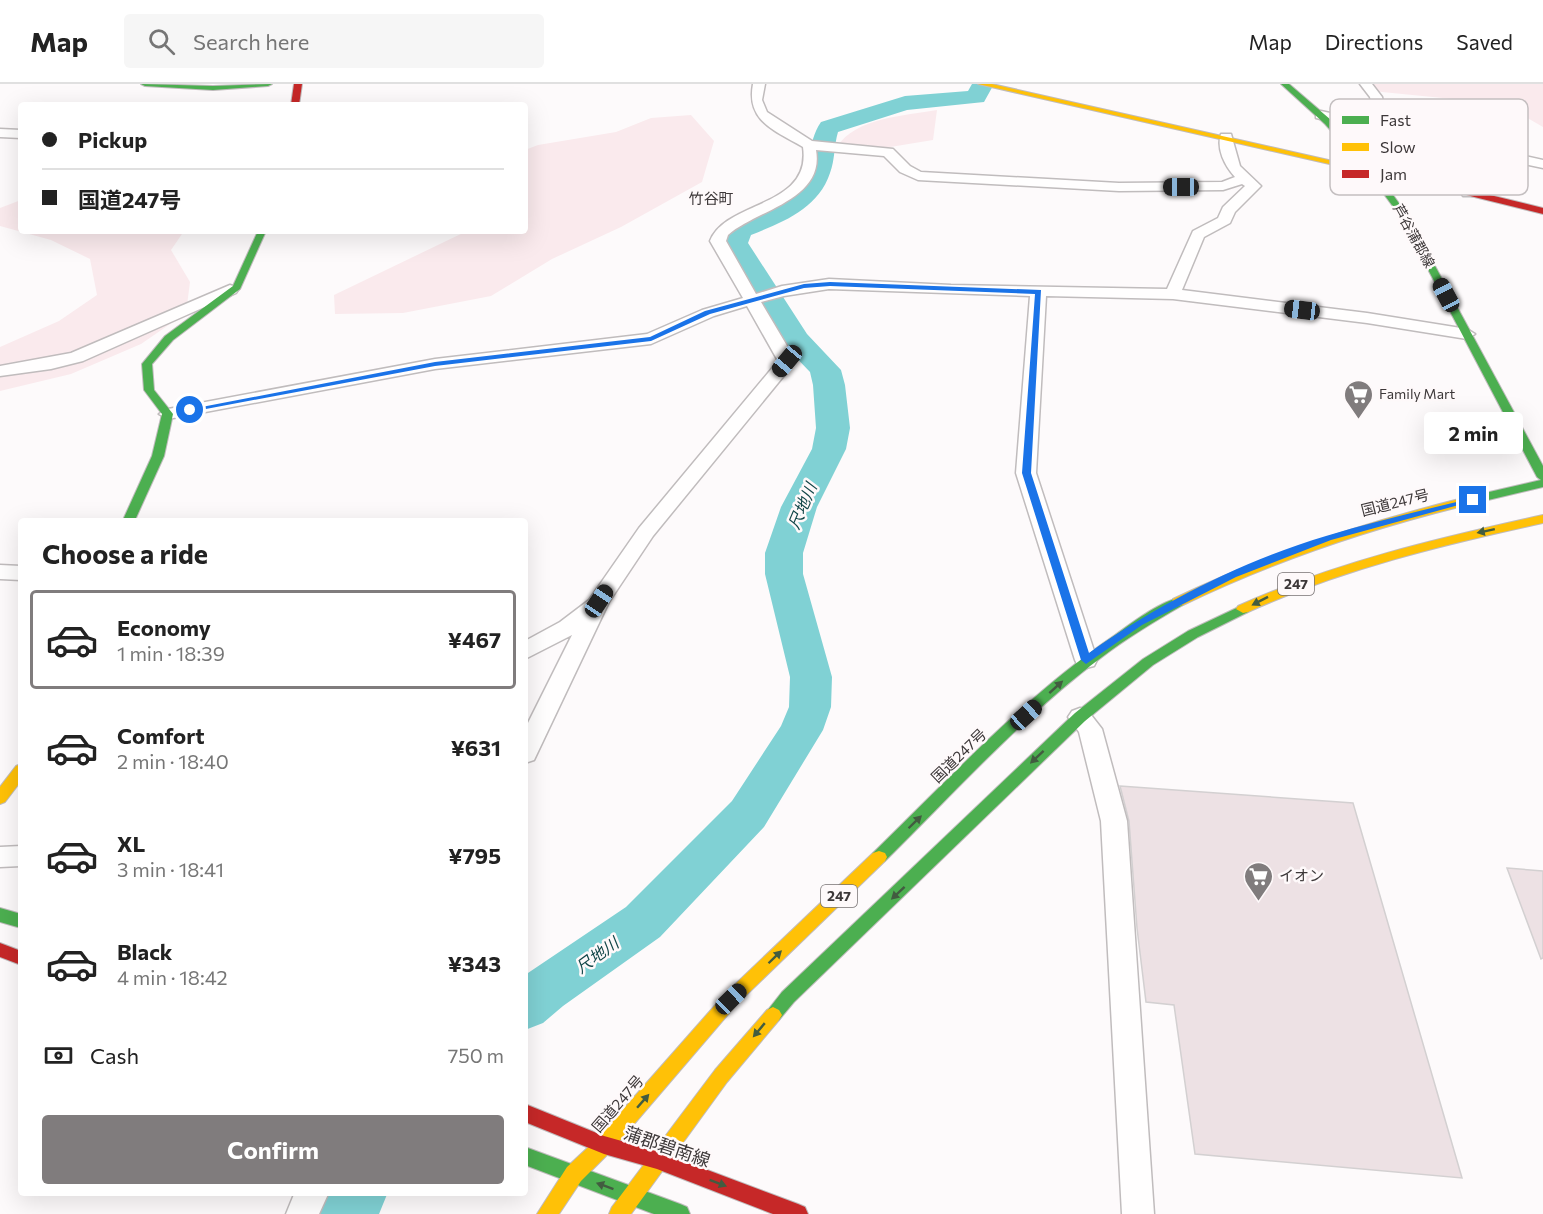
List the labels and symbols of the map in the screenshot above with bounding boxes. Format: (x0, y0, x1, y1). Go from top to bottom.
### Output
legend (1330, 99, 1528, 195)
text: Fast (1380, 110, 1411, 129)
text: Slow (1380, 137, 1416, 156)
text: Jam (1380, 164, 1407, 183)
car (1163, 178, 1199, 196)
district label: 竹谷町 (688, 189, 734, 207)
street label: 芦谷蒲郡線 (1390, 201, 1439, 270)
car (1430, 275, 1462, 315)
car (1283, 299, 1321, 321)
car (769, 341, 805, 381)
supermarket icon: Family Mart (1342, 378, 1374, 420)
place label: Family Mart (1379, 385, 1456, 402)
route start (176, 396, 203, 423)
callout: 2 min (1424, 413, 1522, 455)
water label: 尺地川 (783, 478, 820, 532)
street label: 国道247号 (1359, 485, 1431, 519)
route end (1459, 486, 1486, 513)
one-way arrow (1477, 527, 1495, 537)
road number: 247 (1278, 573, 1314, 595)
car (581, 581, 617, 621)
one-way arrow (1252, 596, 1269, 606)
one-way arrow (1048, 681, 1063, 694)
car (1007, 696, 1045, 734)
street label: 国道247号 (927, 725, 990, 786)
one-way arrow (1030, 750, 1045, 763)
one-way arrow (908, 816, 922, 830)
supermarket icon: イオン (1242, 860, 1274, 902)
place label: イオン (1279, 866, 1324, 884)
road number: 247 (821, 885, 857, 907)
one-way arrow (890, 886, 905, 900)
water label: 尺地川 (572, 932, 623, 976)
one-way arrow (767, 951, 781, 965)
car (712, 980, 750, 1018)
one-way arrow (753, 1022, 766, 1038)
street label: 国道247号 (588, 1071, 647, 1136)
one-way arrow (636, 1093, 649, 1109)
street label: 蒲郡碧南線 (621, 1121, 713, 1171)
one-way arrow (709, 1179, 727, 1189)
one-way arrow (596, 1180, 614, 1190)

